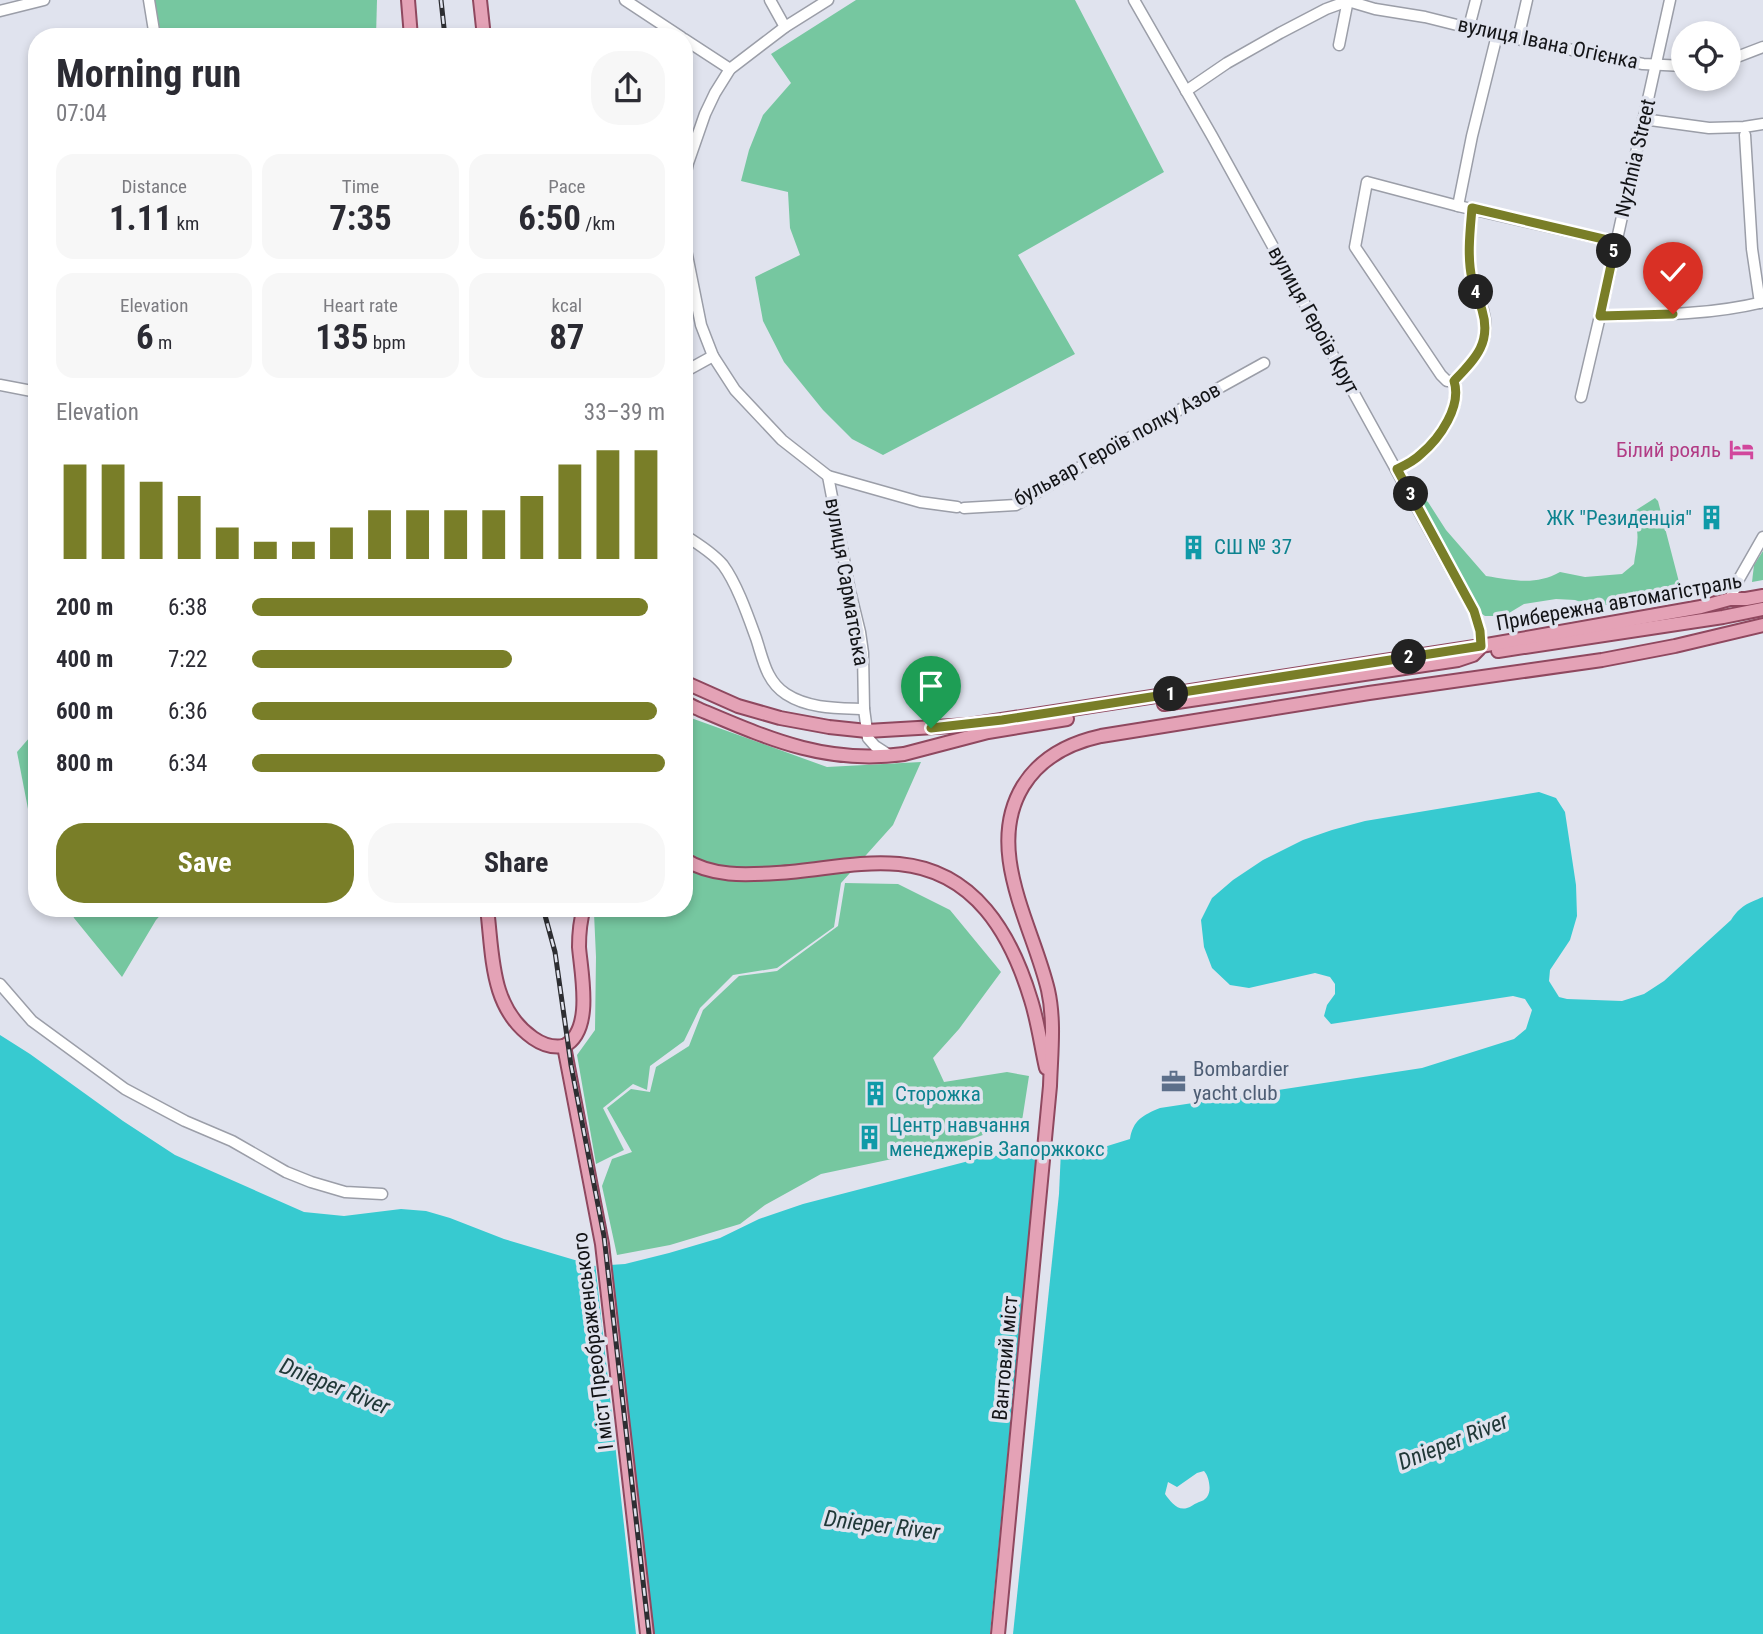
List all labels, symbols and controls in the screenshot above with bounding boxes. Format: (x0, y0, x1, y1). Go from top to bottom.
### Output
street label: вулиця Івана Огієнка (1456, 12, 1640, 74)
map controls (1671, 21, 1741, 91)
button: locate (1671, 21, 1741, 91)
button: share (591, 51, 665, 125)
text: Morning run (56, 52, 241, 96)
street label: Nyzhnia Street (1610, 97, 1660, 219)
text: 07:04 (56, 100, 107, 127)
text: Distance (121, 175, 187, 198)
text: Time (342, 175, 379, 198)
text: Pace (548, 175, 585, 198)
text: 1.11 (109, 198, 172, 239)
text: 7:35 (329, 198, 392, 239)
text: 6:50 (518, 198, 581, 239)
text: km (172, 212, 199, 235)
text: /km (581, 212, 615, 235)
pin: 5 (1596, 233, 1632, 268)
text: 5 (1609, 239, 1618, 262)
street label: вулиця Героїв Крут (1263, 242, 1365, 398)
pin (1643, 242, 1703, 314)
icon: check (1654, 253, 1692, 291)
pin: 4 (1458, 274, 1494, 310)
text: 4 (1471, 280, 1480, 303)
text: Elevation (120, 294, 188, 317)
text: Heart rate (323, 294, 398, 317)
text: kcal (552, 294, 582, 317)
text: 6 (136, 317, 154, 358)
text: 135 (315, 317, 368, 358)
text: 87 (549, 317, 585, 358)
text: m (154, 331, 172, 354)
text: bpm (368, 331, 406, 354)
street label: бульвар Героїв полку Азов (1009, 377, 1225, 511)
text: Elevation (56, 399, 139, 426)
text: 33–39 m (584, 399, 665, 426)
hotel icon: Білий рояль (1727, 436, 1755, 464)
place label: Білий рояль (1616, 438, 1721, 462)
pin: 3 (1394, 476, 1428, 512)
text: 3 (1406, 482, 1415, 505)
street label: вулиця Сарматська (820, 496, 874, 668)
building icon: ЖК "Резиденція" (1698, 504, 1726, 532)
place label: ЖК "Резиденція" (1546, 506, 1692, 530)
building icon: СШ № 37 (1180, 533, 1208, 561)
place label: СШ № 37 (1214, 535, 1292, 559)
street label: Прибережна автомагістраль (1494, 569, 1744, 635)
text: 200 m (56, 594, 113, 621)
text: 6:38 (168, 594, 207, 621)
pin: 2 (1392, 640, 1426, 674)
text: 2 (1404, 645, 1413, 668)
text: 400 m (56, 646, 113, 673)
text: 7:22 (168, 646, 207, 673)
pin (901, 656, 961, 728)
icon: arrive (912, 667, 950, 705)
pin: 1 (1154, 676, 1188, 712)
text: 1 (1166, 682, 1175, 705)
text: 600 m (56, 698, 113, 725)
text: 6:36 (168, 698, 207, 725)
text: 800 m (56, 750, 113, 777)
text: 6:34 (168, 750, 207, 777)
button: Save (56, 823, 354, 903)
button: Share (368, 823, 665, 903)
place label: Bombardier yacht club (1193, 1057, 1289, 1105)
office icon: Bombardier yacht club (1159, 1067, 1187, 1095)
building icon: Сторожка (861, 1080, 889, 1108)
place label: Сторожка (895, 1082, 981, 1106)
place label: Центр навчання менеджерів Запоржкокс (889, 1113, 1105, 1161)
building icon: Центр навчання менеджерів Запоржкокс (855, 1123, 883, 1151)
street label: I міст Преображенського (568, 1231, 618, 1451)
street label: Вантовий міст (988, 1295, 1022, 1421)
water label: Dnieper River (276, 1352, 395, 1421)
water label: Dnieper River (1394, 1407, 1513, 1476)
water label: Dnieper River (823, 1505, 942, 1546)

